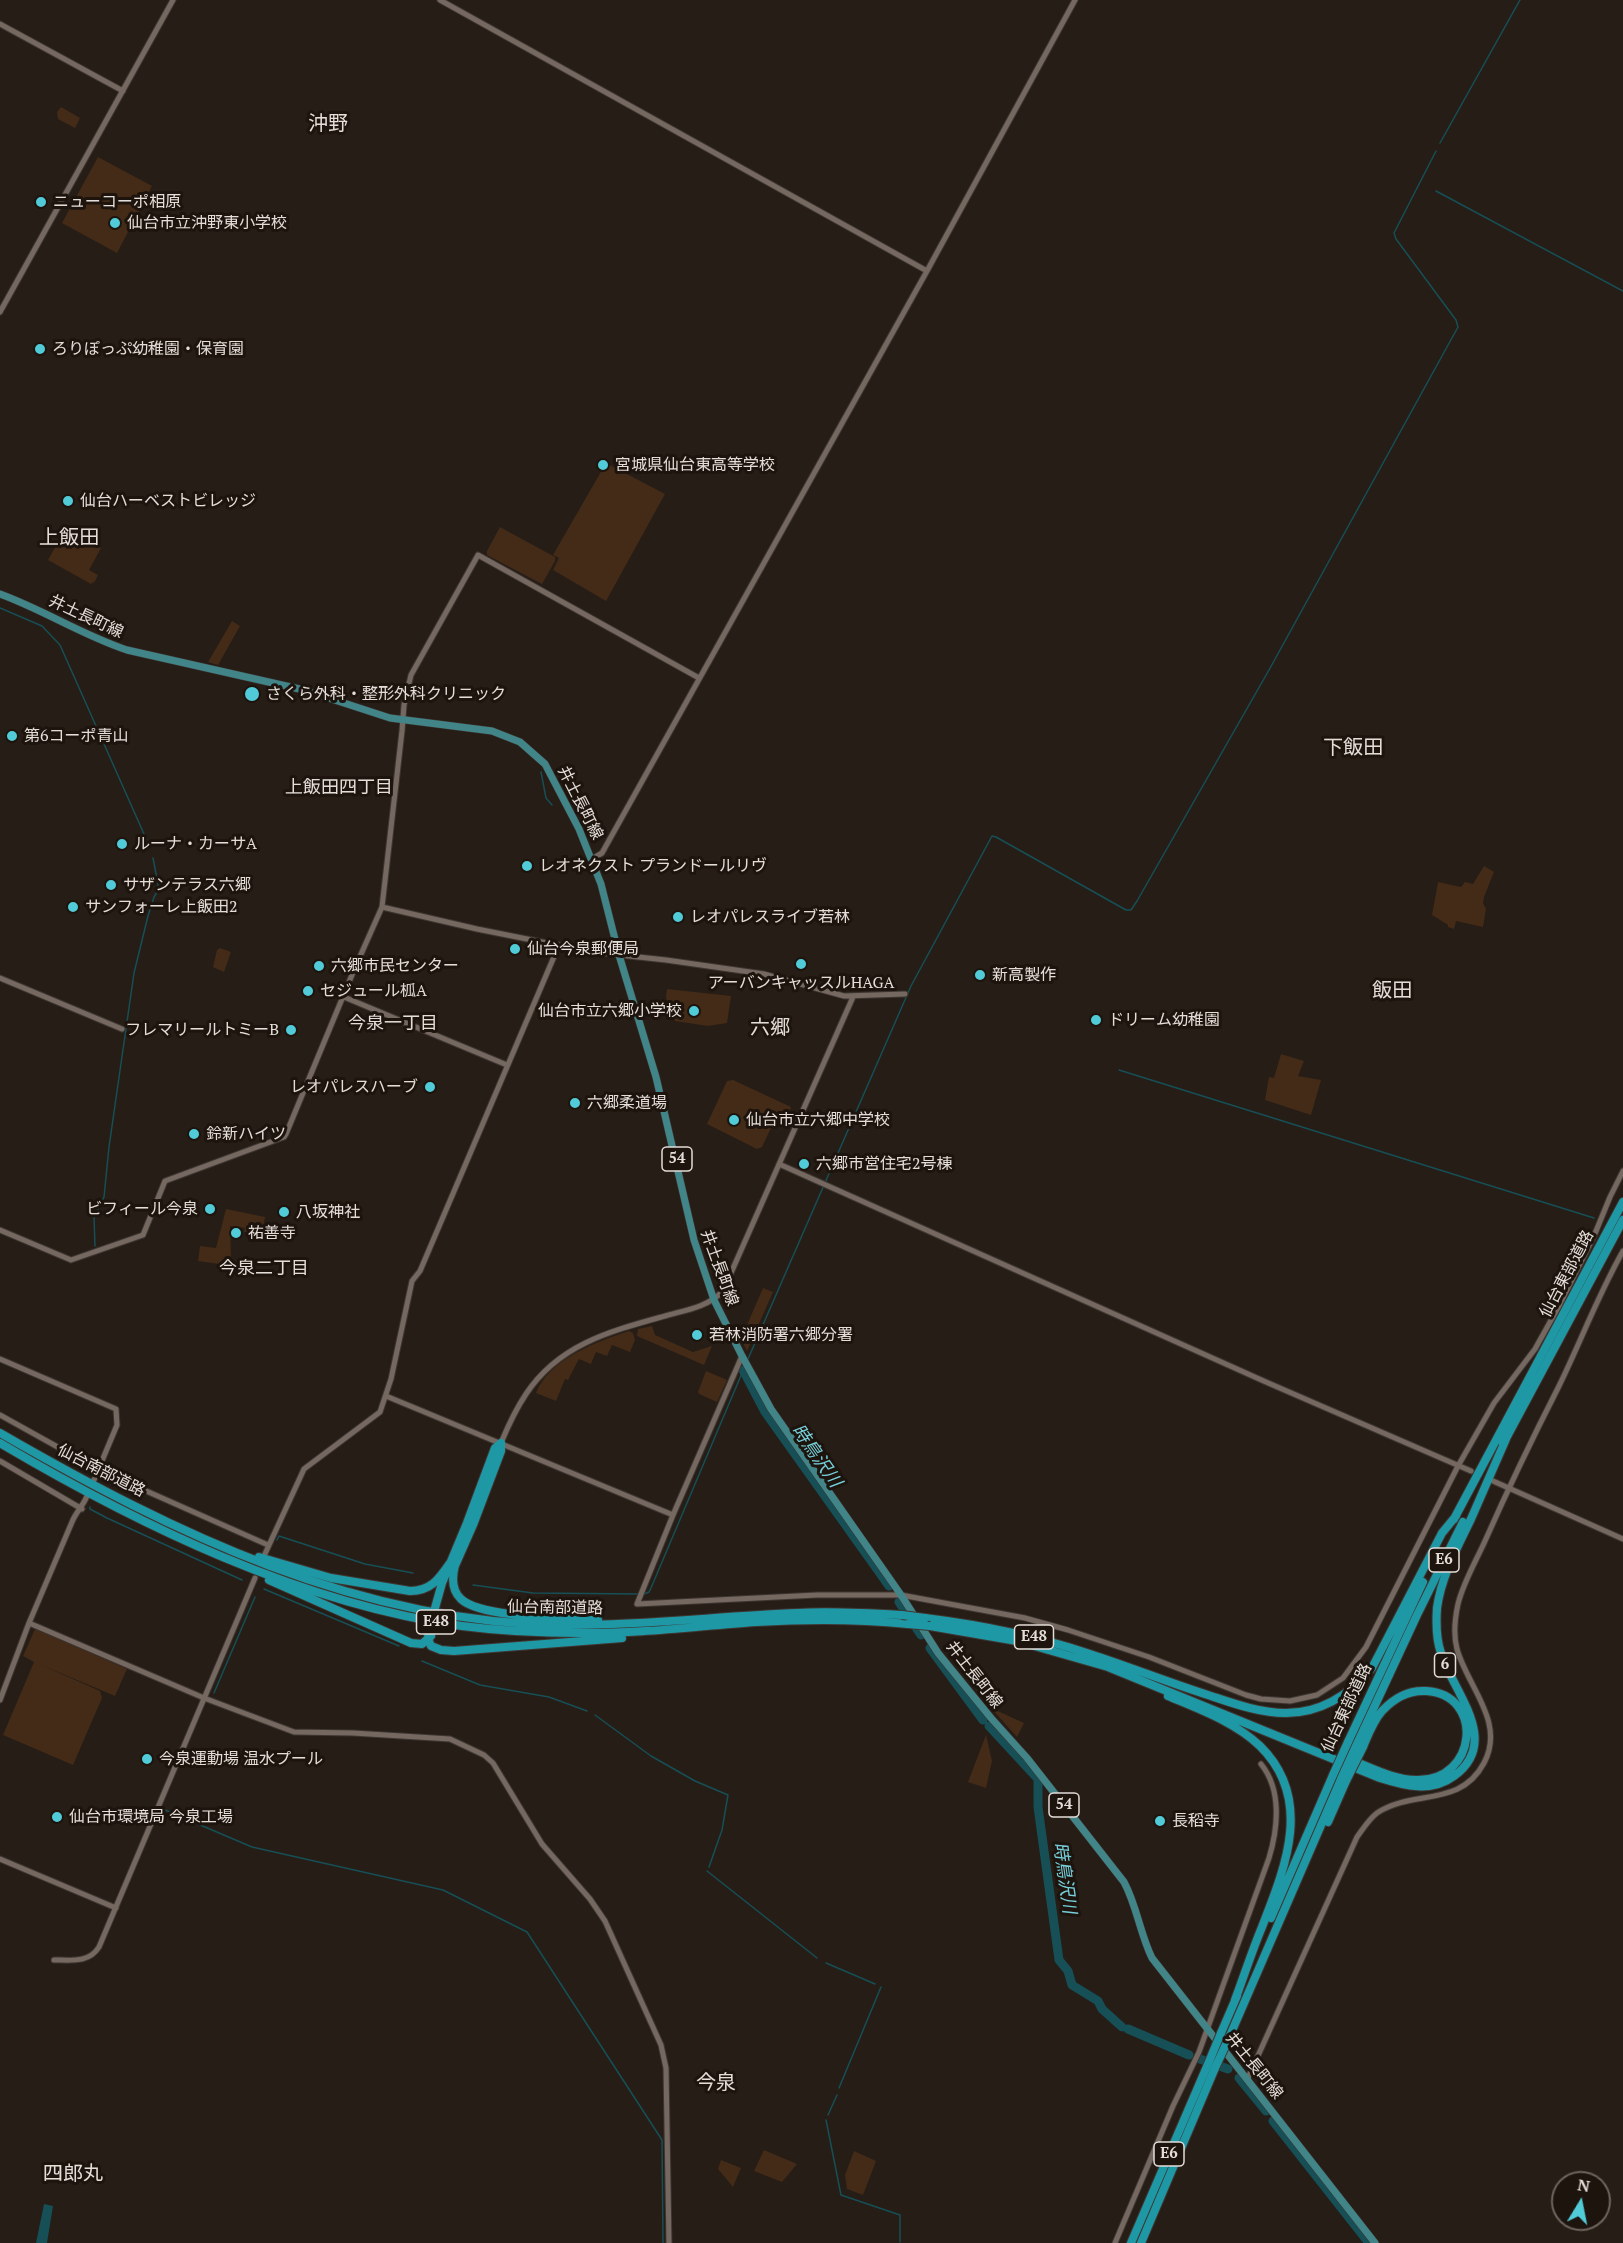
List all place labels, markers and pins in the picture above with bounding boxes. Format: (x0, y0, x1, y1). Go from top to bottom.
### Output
place label: ニューコーポ相原 (53, 192, 181, 212)
marker: ニューコーポ相原 (34, 195, 48, 209)
place label: 仙台市立沖野東小学校 (127, 213, 287, 233)
marker: 仙台市立沖野東小学校 (108, 216, 122, 230)
place label: ろりぽっぷ幼稚園・保育園 (52, 339, 244, 359)
marker: ろりぽっぷ幼稚園・保育園 (33, 342, 47, 356)
place label: 宮城県仙台東高等学校 (615, 455, 775, 475)
marker: 宮城県仙台東高等学校 (596, 458, 610, 472)
place label: 仙台ハーベストビレッジ (80, 491, 256, 511)
marker: 仙台ハーベストビレッジ (61, 494, 75, 508)
place label: さくら外科・整形外科クリニック (266, 684, 506, 704)
marker: さくら外科・整形外科クリニック (243, 685, 261, 703)
place label: 第6コーポ青山 (24, 726, 129, 746)
marker: 第6コーポ青山 (5, 729, 19, 743)
place label: ルーナ・カーサA (134, 834, 257, 854)
marker: ルーナ・カーサA (115, 837, 129, 851)
place label: レオネクスト プランドールリヴ (539, 856, 767, 876)
marker: レオネクスト プランドールリヴ (520, 859, 534, 873)
place label: サザンテラス六郷 (123, 875, 251, 895)
marker: サザンテラス六郷 (104, 878, 118, 892)
place label: サンフォーレ上飯田2 (85, 897, 238, 917)
marker: サンフォーレ上飯田2 (66, 900, 80, 914)
place label: レオパレスライブ若林 (690, 907, 850, 927)
marker: レオパレスライブ若林 (671, 910, 685, 924)
place label: 仙台今泉郵便局 (527, 939, 639, 959)
marker: 仙台今泉郵便局 (508, 942, 522, 956)
place label: 六郷市民センター (331, 956, 459, 976)
marker: アーバンキャッスルHAGA (794, 957, 808, 971)
marker: 六郷市民センター (312, 959, 326, 973)
place label: 新高製作 (992, 965, 1056, 985)
marker: 新高製作 (973, 968, 987, 982)
place label: アーバンキャッスルHAGA (708, 973, 894, 993)
place label: セジュール柧A (320, 981, 427, 1001)
marker: セジュール柧A (301, 984, 315, 998)
place label: 仙台市立六郷小学校 (538, 1001, 682, 1021)
marker: 仙台市立六郷小学校 (687, 1004, 701, 1018)
place label: ドリーム幼稚園 (1108, 1010, 1220, 1030)
marker: ドリーム幼稚園 (1089, 1013, 1103, 1027)
place label: フレマリールトミーB (125, 1020, 279, 1040)
marker: フレマリールトミーB (284, 1023, 298, 1037)
place label: レオパレスハーブ (290, 1077, 418, 1097)
marker: レオパレスハーブ (423, 1080, 437, 1094)
place label: 六郷柔道場 (587, 1093, 667, 1113)
marker: 六郷柔道場 (568, 1096, 582, 1110)
place label: 仙台市立六郷中学校 (746, 1110, 890, 1130)
marker: 仙台市立六郷中学校 (727, 1113, 741, 1127)
place label: 鈴新ハイツ (206, 1124, 286, 1144)
marker: 鈴新ハイツ (187, 1127, 201, 1141)
place label: 六郷市営住宅2号棟 (816, 1154, 953, 1174)
marker: 六郷市営住宅2号棟 (797, 1157, 811, 1171)
place label: ビフィール今泉 (86, 1199, 198, 1219)
marker: ビフィール今泉 (203, 1202, 217, 1216)
place label: 八坂神社 (296, 1202, 360, 1222)
marker: 八坂神社 (277, 1205, 291, 1219)
place label: 祐善寺 (248, 1223, 296, 1243)
marker: 祐善寺 (229, 1226, 243, 1240)
place label: 若林消防署六郷分署 (709, 1325, 853, 1345)
marker: 若林消防署六郷分署 (690, 1328, 704, 1342)
place label: 今泉運動場 温水プール (159, 1749, 323, 1769)
marker: 今泉運動場 温水プール (140, 1752, 154, 1766)
place label: 仙台市環境局 今泉工場 (69, 1807, 233, 1827)
marker: 仙台市環境局 今泉工場 (50, 1810, 64, 1824)
place label: 長稻寺 (1172, 1811, 1220, 1831)
marker: 長稻寺 (1153, 1814, 1167, 1828)

